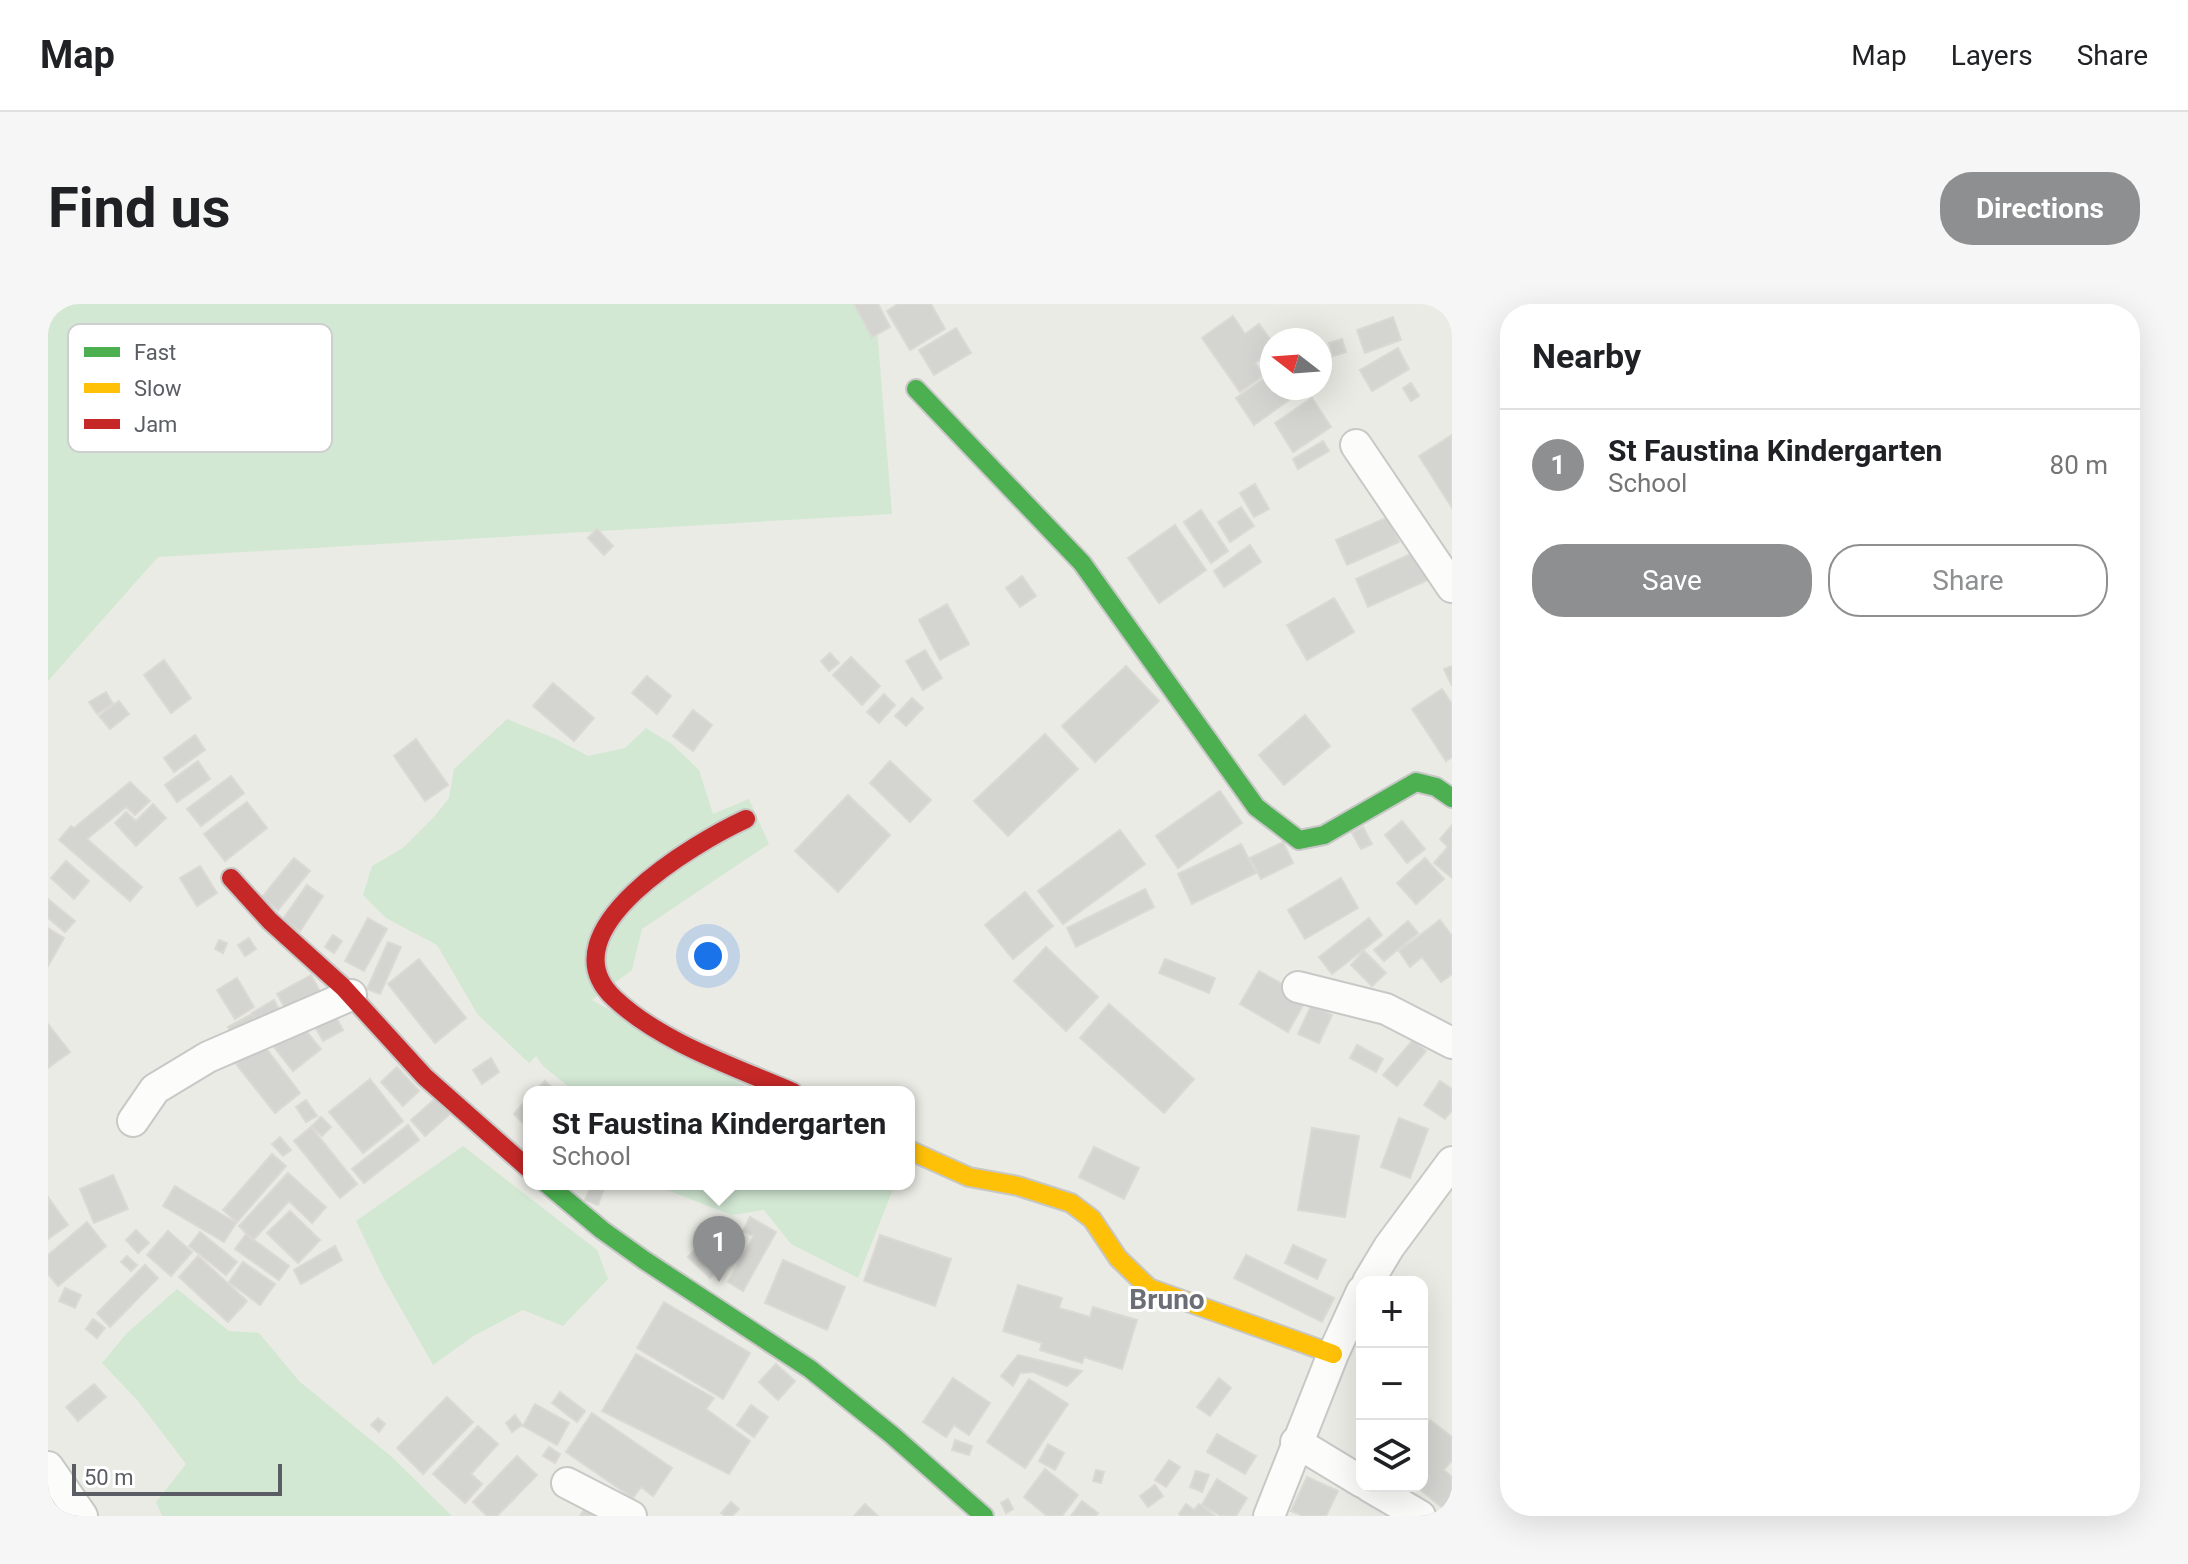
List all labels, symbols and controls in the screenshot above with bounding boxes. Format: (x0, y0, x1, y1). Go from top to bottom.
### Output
text: Map (40, 33, 115, 77)
text: Map (1851, 39, 1907, 72)
text: Layers (1951, 39, 2033, 72)
text: Share (2077, 39, 2148, 72)
button: Directions (1940, 172, 2140, 245)
text: Find us (48, 175, 231, 241)
legend (68, 324, 332, 452)
north arrow (1260, 328, 1332, 400)
text: Nearby (1532, 336, 1641, 376)
text: Fast (134, 340, 176, 365)
text: Slow (134, 376, 182, 401)
text: Jam (134, 412, 177, 437)
text: St Faustina Kindergarten (1608, 433, 1942, 468)
text: 1 (1551, 450, 1565, 480)
text: 80 m (2050, 450, 2108, 480)
text: School (1608, 468, 1687, 498)
button: Save (1532, 544, 1812, 617)
button: Share (1828, 544, 2108, 617)
your location (688, 936, 728, 976)
popup (523, 1086, 915, 1190)
text: St Faustina Kindergarten (552, 1106, 886, 1141)
text: School (552, 1141, 631, 1171)
pin: 1 (693, 1216, 745, 1282)
map controls (1356, 1276, 1428, 1492)
button: + (1356, 1276, 1428, 1348)
district label: Bruno (1129, 1283, 1205, 1316)
button: − (1356, 1348, 1428, 1420)
button: layers (1356, 1420, 1428, 1492)
scale bar (72, 1460, 282, 1496)
text: 50 m (84, 1465, 133, 1490)

